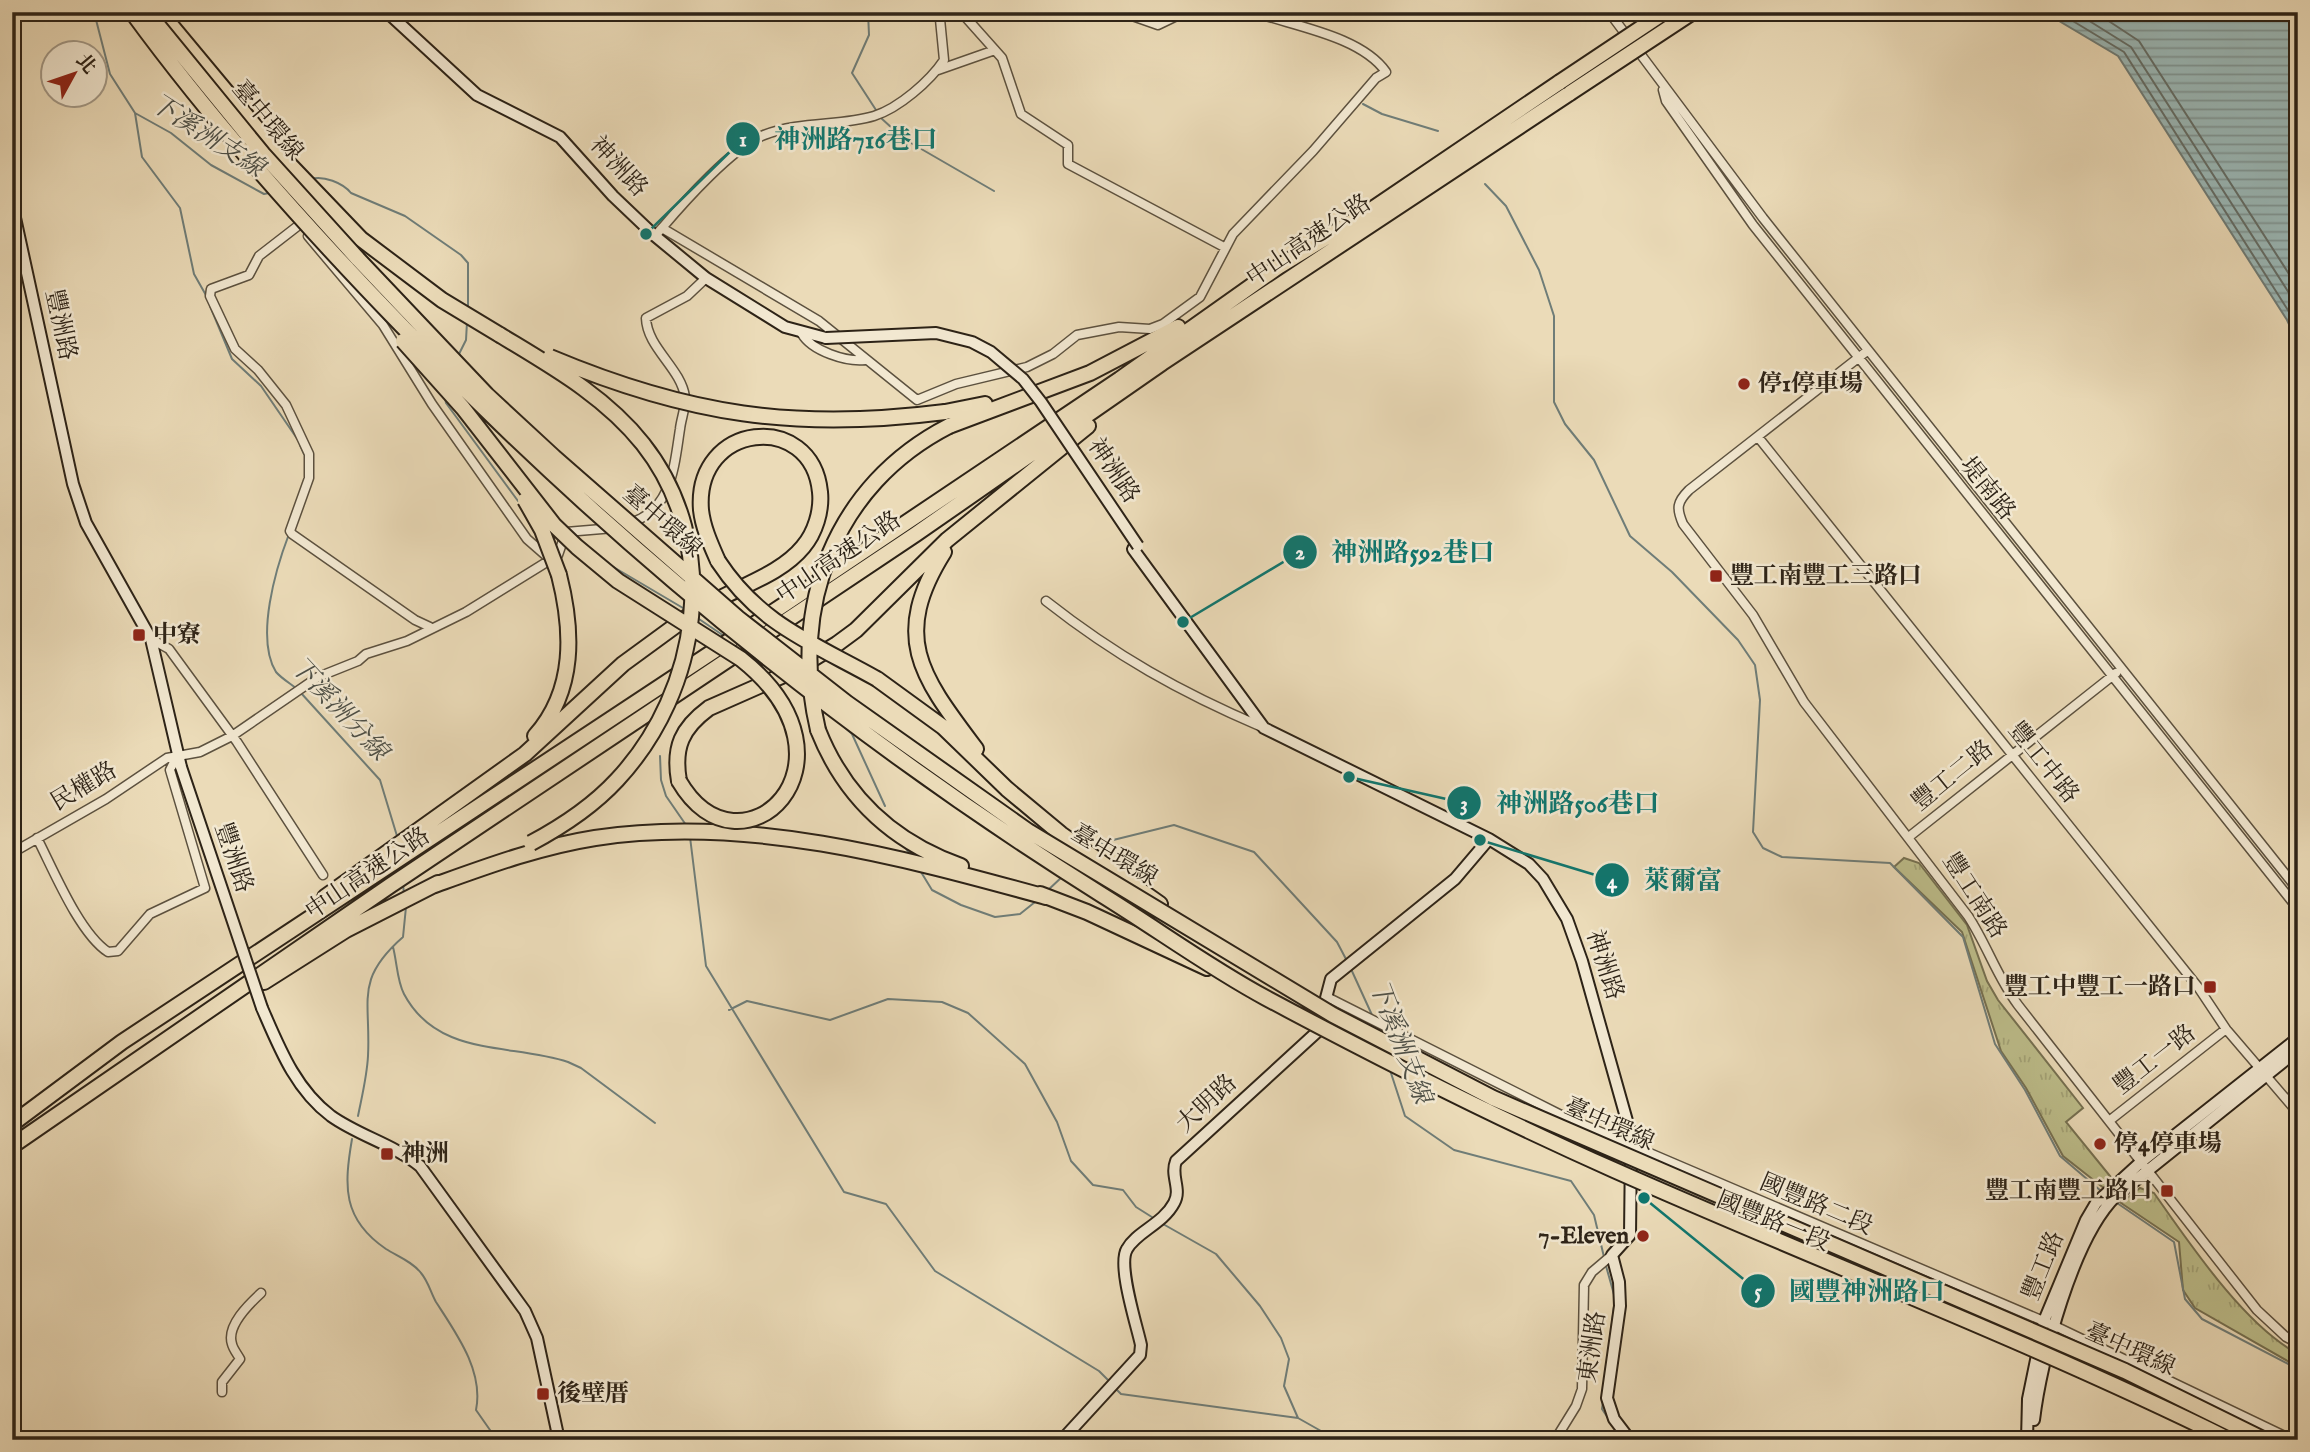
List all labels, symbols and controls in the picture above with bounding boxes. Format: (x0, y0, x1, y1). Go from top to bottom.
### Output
north arrow (38, 38, 108, 108)
text: 北 (70, 49, 101, 79)
street label: 臺中環線 (224, 74, 310, 168)
water label: 下溪洲支線 (143, 87, 273, 187)
callout: 神洲路716巷口 (726, 116, 951, 163)
text: 神洲路716巷口 (775, 124, 937, 157)
text: 1 (739, 127, 747, 154)
street label: 神洲路 (582, 130, 654, 204)
street label: 中山高速公路 (1241, 188, 1377, 294)
street label: 豐洲路 (37, 287, 83, 363)
place label: 停1停車場 (1758, 369, 1863, 400)
marker: 停1停車場 (1736, 376, 1752, 392)
street label: 神洲路 (1080, 432, 1146, 510)
street label: 堤南路 (1952, 451, 2022, 527)
street label: 臺中環線 (616, 479, 708, 565)
street label: 中山高速公路 (771, 505, 907, 611)
callout: 神洲路592巷口 (1283, 528, 1509, 575)
text: 神洲路592巷口 (1332, 537, 1494, 570)
text: 2 (1295, 540, 1305, 567)
place label: 豐工南豐工三路口 (1730, 561, 1922, 592)
marker: 豐工南豐工三路口 (1708, 568, 1724, 584)
place label: 中寮 (153, 620, 201, 651)
marker: 中寮 (131, 627, 147, 643)
water label: 下溪洲分線 (283, 650, 397, 770)
street label: 豐工中路 (2001, 716, 2085, 810)
street label: 豐工二路 (1906, 734, 2000, 818)
street label: 民權路 (45, 755, 123, 819)
callout: 神洲路506巷口 (1447, 779, 1673, 826)
text: 神洲路506巷口 (1496, 788, 1660, 821)
text: 3 (1460, 791, 1468, 818)
street label: 臺中環線 (1065, 818, 1163, 894)
street label: 豐洲路 (207, 819, 259, 897)
street label: 中山高速公路 (300, 821, 436, 927)
street label: 豐工南路 (1935, 847, 2013, 945)
callout: 萊爾富 (1595, 857, 1736, 904)
text: 萊爾富 (1644, 865, 1722, 898)
text: 4 (1607, 869, 1618, 896)
street label: 神洲路 (1578, 926, 1630, 1004)
place label: 豐工中豐工一路口 (2004, 972, 2196, 1003)
water label: 下溪洲支線 (1361, 975, 1440, 1111)
marker: 豐工中豐工一路口 (2202, 979, 2218, 995)
street label: 豐工一路 (2108, 1018, 2202, 1102)
street label: 大明路 (1170, 1068, 1244, 1140)
street label: 臺中環線 (1559, 1091, 1659, 1159)
place label: 停4停車場 (2114, 1129, 2222, 1160)
marker: 停4停車場 (2092, 1136, 2108, 1152)
place label: 神洲 (401, 1139, 449, 1170)
marker: 神洲 (379, 1146, 395, 1162)
street label: 國豐路二段 (1755, 1167, 1877, 1243)
place label: 豐工南豐工路口 (1985, 1176, 2153, 1207)
marker: 豐工南豐工路口 (2159, 1183, 2175, 1199)
street label: 國豐路一段 (1712, 1185, 1834, 1259)
place label: 7-Eleven (1538, 1221, 1629, 1252)
street label: 豐工路 (2016, 1227, 2072, 1305)
marker: 7-Eleven (1635, 1228, 1651, 1244)
callout: 國豐神洲路口 (1740, 1268, 1959, 1315)
text: 國豐神洲路口 (1789, 1276, 1945, 1309)
text: 5 (1754, 1279, 1762, 1306)
street label: 東洲路 (1573, 1309, 1613, 1385)
street label: 臺中環線 (2080, 1316, 2180, 1384)
place label: 後壁厝 (557, 1379, 629, 1410)
marker: 後壁厝 (535, 1386, 551, 1402)

